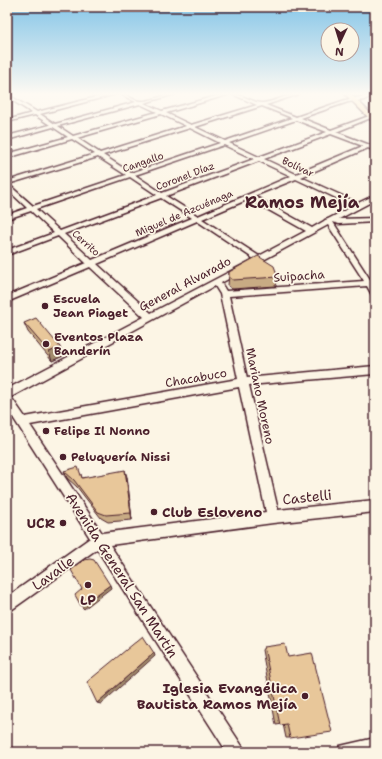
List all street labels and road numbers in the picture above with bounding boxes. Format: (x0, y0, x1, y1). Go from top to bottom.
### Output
street label: Cangallo (121, 149, 165, 175)
street label: Bolívar (280, 154, 316, 180)
street label: Coronel Díaz (154, 159, 216, 193)
street label: Miguel de Azcuénaga (133, 186, 235, 239)
street label: Cerrito (69, 227, 103, 259)
street label: General Alvarado (136, 253, 234, 315)
street label: Suipacha (273, 266, 326, 286)
street label: Mariano Moreno (242, 346, 278, 446)
street label: Chacabuco (164, 365, 228, 391)
street label: Castelli (281, 485, 333, 509)
street label: Avenida General San Martín (62, 489, 182, 661)
street label: Lavalle (28, 552, 78, 594)

